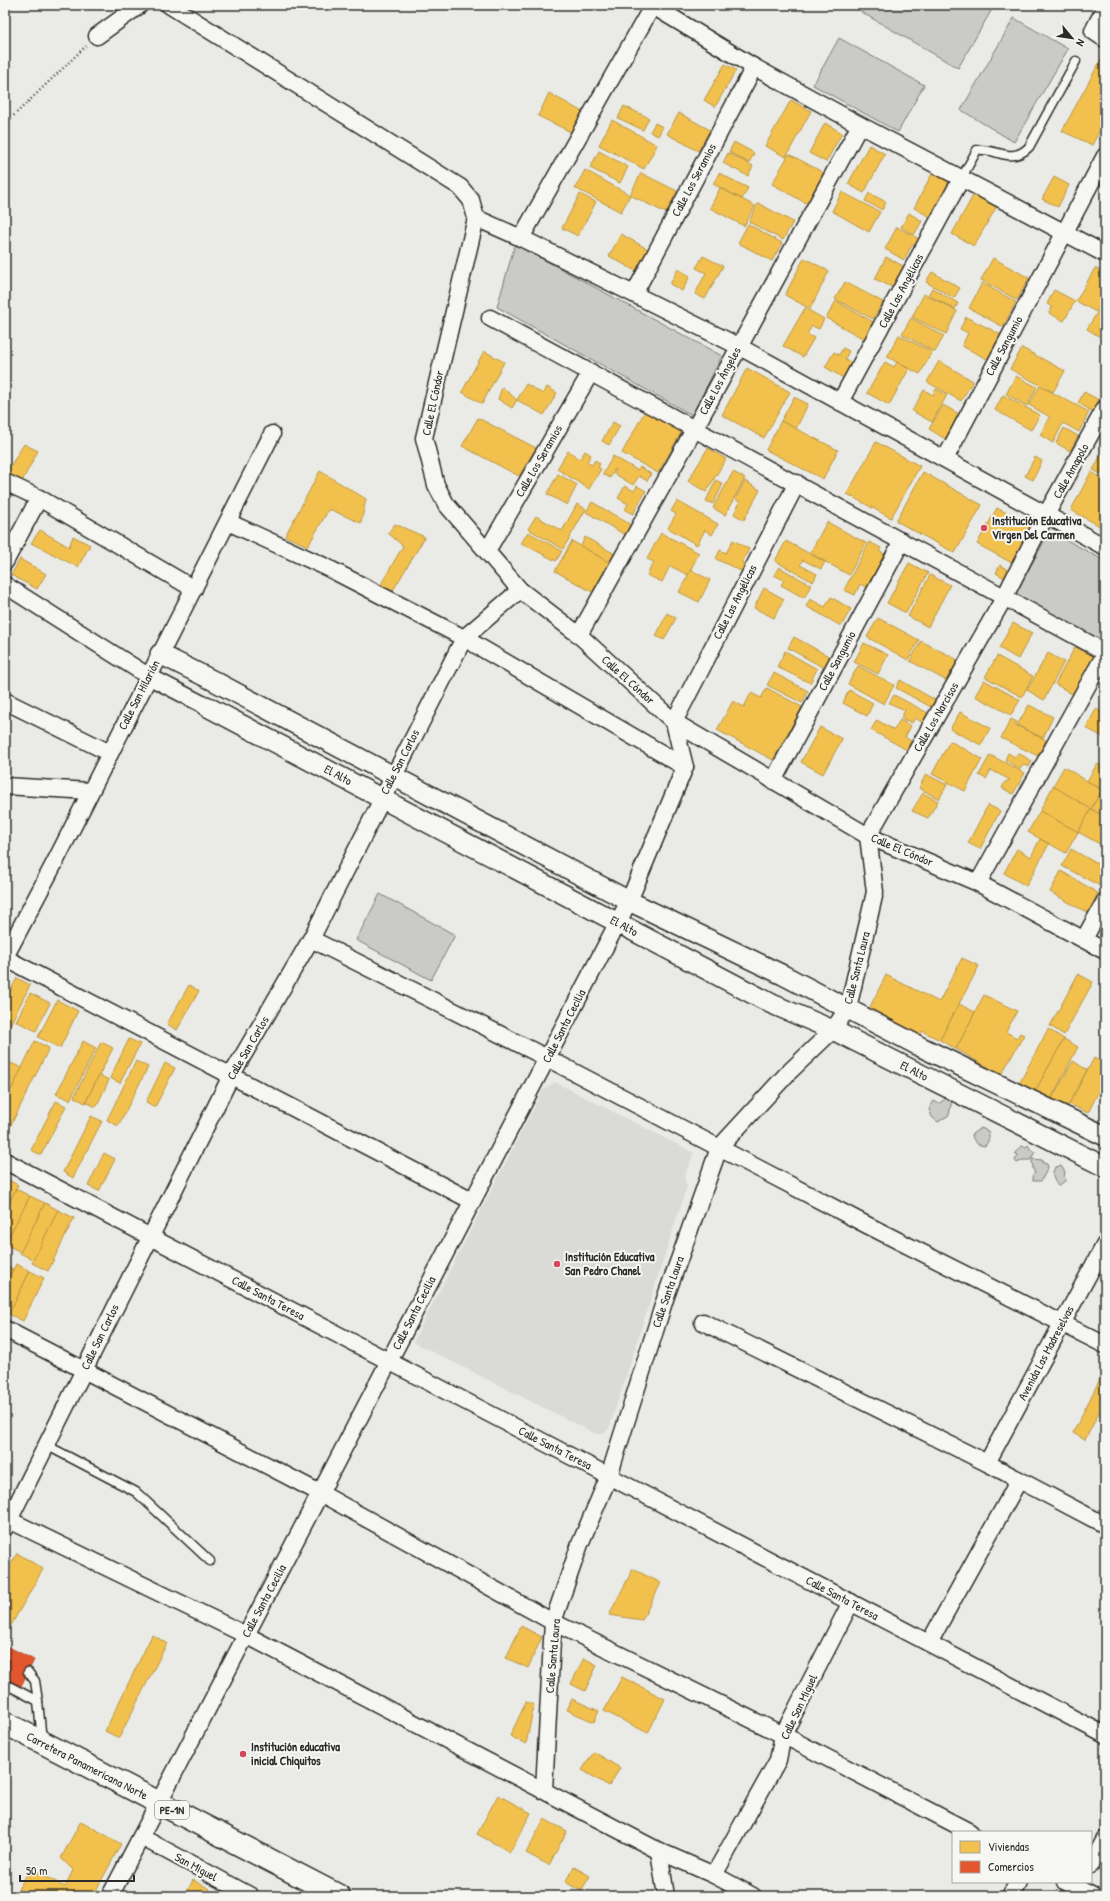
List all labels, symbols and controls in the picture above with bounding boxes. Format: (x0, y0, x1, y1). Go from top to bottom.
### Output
north arrow (1052, 18, 1092, 58)
text: N (1073, 37, 1088, 49)
street label: Calle Los Seramios (667, 140, 720, 219)
street label: Calle Las Angélicas (874, 250, 927, 331)
street label: Calle Sangumio (981, 313, 1027, 379)
street label: Calle Los Ángeles (695, 343, 745, 418)
street label: Calle El Cóndor (417, 368, 448, 437)
street label: Calle Los Seramios (511, 421, 566, 500)
street label: Calle Amapolo (1048, 440, 1093, 501)
place label: Institución Educativa Virgen Del Carmen (992, 512, 1082, 544)
marker: Institución Educativa Virgen Del Carmen (979, 523, 989, 533)
street label: Calle Las Angélicas (708, 561, 761, 642)
street label: Calle Sangumio (814, 628, 860, 694)
street label: Calle El Cóndor (598, 651, 659, 708)
street label: Calle San Hilarión (114, 657, 163, 733)
street label: Calle Los Narcisos (909, 678, 963, 755)
street label: Calle San Carlos (376, 726, 423, 797)
street label: El Alto (321, 760, 355, 789)
street label: Calle El Cóndor (868, 829, 936, 870)
street label: El Alto (607, 911, 641, 940)
street label: Calle Santa Laura (839, 929, 874, 1006)
street label: Calle Santa Cecilia (538, 986, 590, 1065)
street label: Calle San Carlos (222, 1012, 273, 1083)
street label: El Alto (897, 1056, 931, 1085)
place label: Institución Educativa San Pedro Chanel (565, 1248, 655, 1279)
street label: Calle Santa Laura (647, 1254, 688, 1330)
marker: Institución Educativa San Pedro Chanel (552, 1259, 562, 1269)
street label: Calle Santa Teresa (229, 1271, 308, 1324)
street label: Calle Santa Cecilia (388, 1273, 440, 1352)
street label: Calle San Carlos (76, 1301, 123, 1372)
street label: Avenida Las Madreselvas (1013, 1302, 1078, 1403)
street label: Calle Santa Teresa (516, 1422, 595, 1473)
street label: Calle Santa Cecilia (237, 1561, 290, 1640)
street label: Calle Santa Teresa (803, 1571, 882, 1624)
street label: Calle Santa Laura (541, 1618, 564, 1694)
street label: Calle San Miguel (776, 1671, 821, 1742)
street label: Carretera Panamericana Norte (24, 1728, 151, 1804)
place label: Institución educativa inicial Chiquitos (251, 1738, 340, 1770)
marker: Institución educativa inicial Chiquitos (238, 1749, 248, 1759)
road number: PE-1N (155, 1801, 189, 1819)
legend (952, 1831, 1092, 1883)
text: Viviendas (988, 1838, 1030, 1855)
street label: San Miguel (172, 1848, 221, 1885)
scale bar (20, 1857, 134, 1883)
text: Comercios (988, 1858, 1034, 1875)
text: 50 m (26, 1862, 47, 1879)

